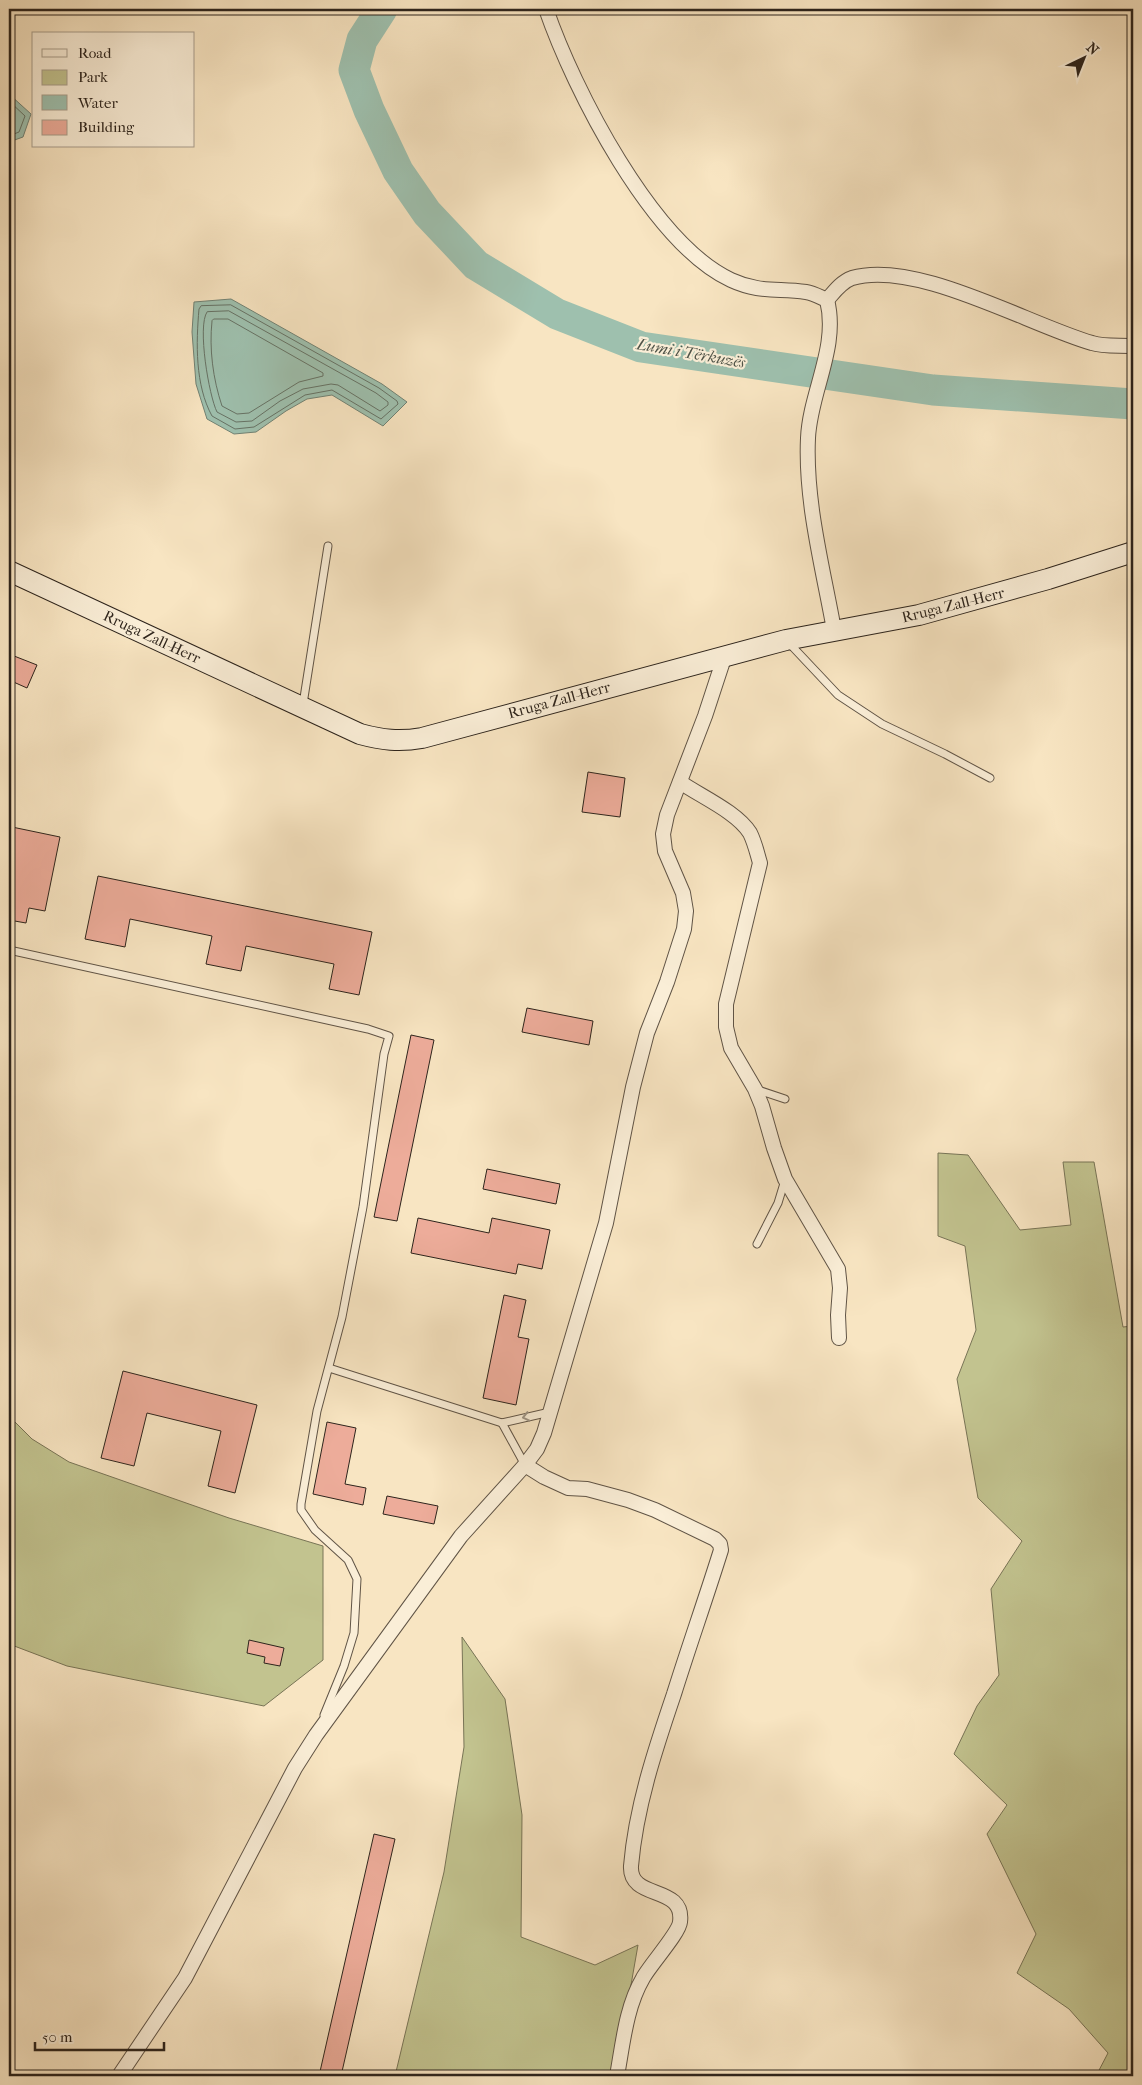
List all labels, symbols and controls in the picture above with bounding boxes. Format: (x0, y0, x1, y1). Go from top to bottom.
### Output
legend (32, 32, 195, 148)
north arrow (1060, 32, 1110, 82)
text: N (1083, 39, 1102, 59)
text: Road (78, 44, 112, 62)
text: Park (78, 68, 108, 86)
text: Water (77, 94, 118, 112)
text: Building (78, 118, 135, 136)
water label: Lumi i Tërkuzës (634, 334, 748, 372)
street label: Rruga Zall-Herr (900, 583, 1007, 626)
street label: Rruga Zall-Herr (101, 607, 204, 668)
street label: Rruga Zall-Herr (506, 678, 613, 722)
one-way arrow (521, 1411, 530, 1422)
scale bar (35, 2020, 164, 2052)
text: 50 m (42, 2028, 73, 2046)

